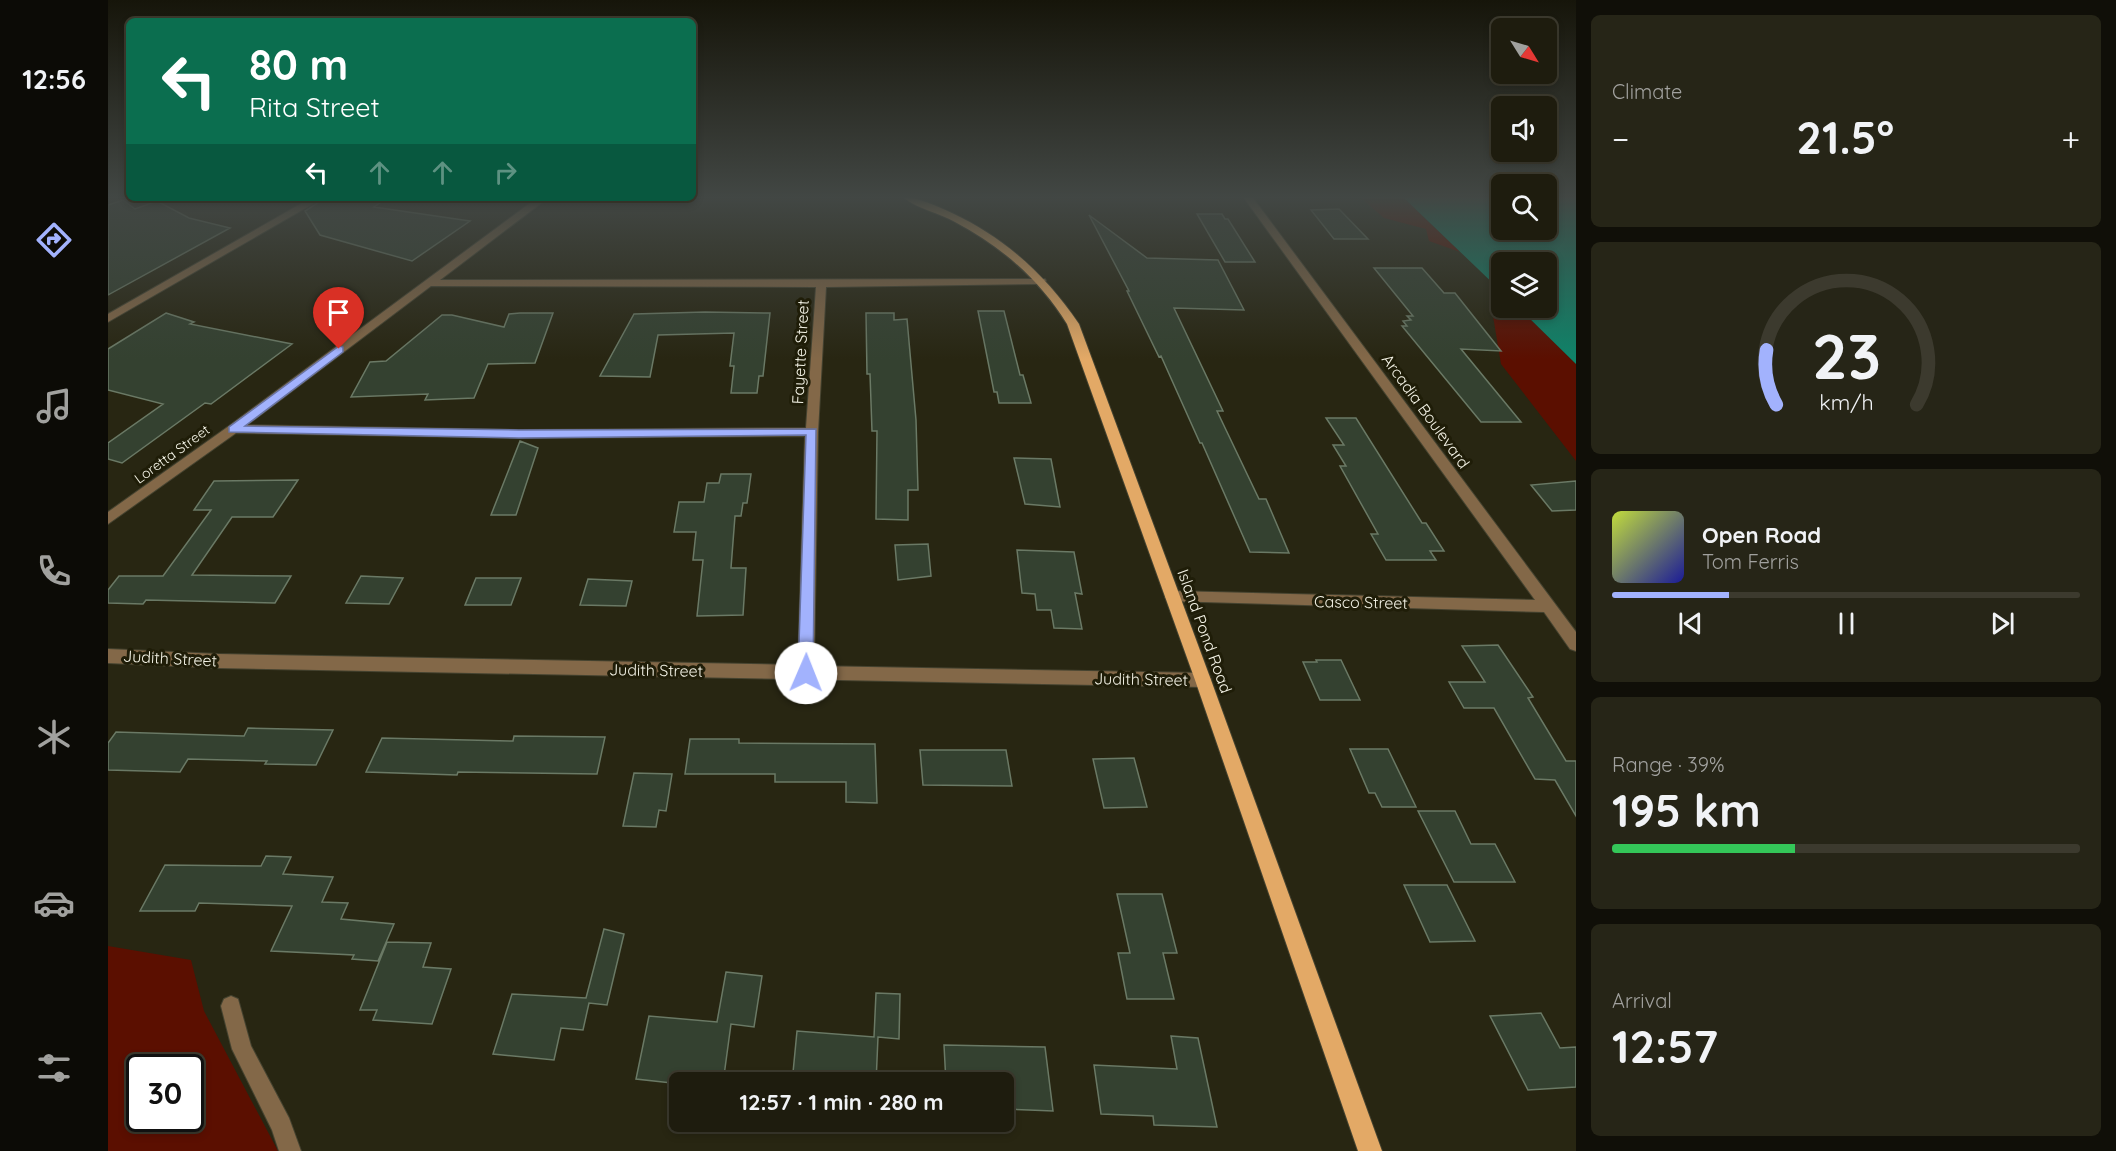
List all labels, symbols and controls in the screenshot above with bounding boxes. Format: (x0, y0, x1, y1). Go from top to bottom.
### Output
north arrow (1491, 18, 1557, 84)
map controls (1491, 18, 1557, 318)
text: 80 m (249, 38, 348, 91)
icon: left (150, 42, 228, 120)
text: 12:56 (22, 62, 86, 96)
text: Climate (1612, 79, 1682, 104)
text: Rita Street (249, 90, 380, 124)
button: sound (1491, 96, 1557, 162)
text: 21.5° (1796, 109, 1894, 165)
text: − (1612, 118, 1629, 159)
text: + (2061, 118, 2080, 159)
icon: left (300, 156, 333, 189)
icon: ahead (363, 156, 396, 189)
icon: ahead (426, 156, 459, 189)
icon: right (489, 156, 522, 189)
button: search (1491, 174, 1557, 240)
icon: directions (33, 219, 75, 261)
button: layers (1491, 252, 1557, 318)
pin (313, 287, 364, 349)
icon: arrive (322, 296, 355, 329)
street label: Fayette Street (787, 299, 813, 405)
text: 23 (1811, 317, 1881, 395)
street label: Arcadia Boulevard (1378, 350, 1474, 472)
icon: music (33, 385, 75, 427)
text: km/h (1819, 390, 1873, 416)
street label: Loretta Street (131, 420, 213, 487)
text: Open Road (1702, 521, 1821, 549)
text: Tom Ferris (1702, 549, 1799, 574)
icon: phone (33, 550, 75, 592)
street label: Island Pond Road (1173, 566, 1237, 696)
street label: Casco Street (1314, 591, 1408, 613)
icon: previous (1674, 607, 1707, 640)
icon: pause (1830, 607, 1863, 640)
icon: next (1986, 607, 2019, 640)
position arrow (774, 641, 838, 705)
street label: Judith Street (123, 646, 217, 670)
street label: Judith Street (609, 659, 703, 681)
street label: Judith Street (1094, 668, 1188, 690)
icon: climate (33, 716, 75, 758)
text: Range · 39% (1612, 752, 1725, 777)
text: 195 km (1612, 782, 1761, 838)
icon: car (33, 882, 75, 924)
text: Arrival (1612, 988, 1672, 1013)
text: 12:57 (1612, 1018, 1718, 1074)
icon: filters (33, 1047, 75, 1089)
speed limit sign: 30 (126, 1054, 204, 1132)
text: 12:57 · 1 min · 280 m (739, 1088, 944, 1116)

